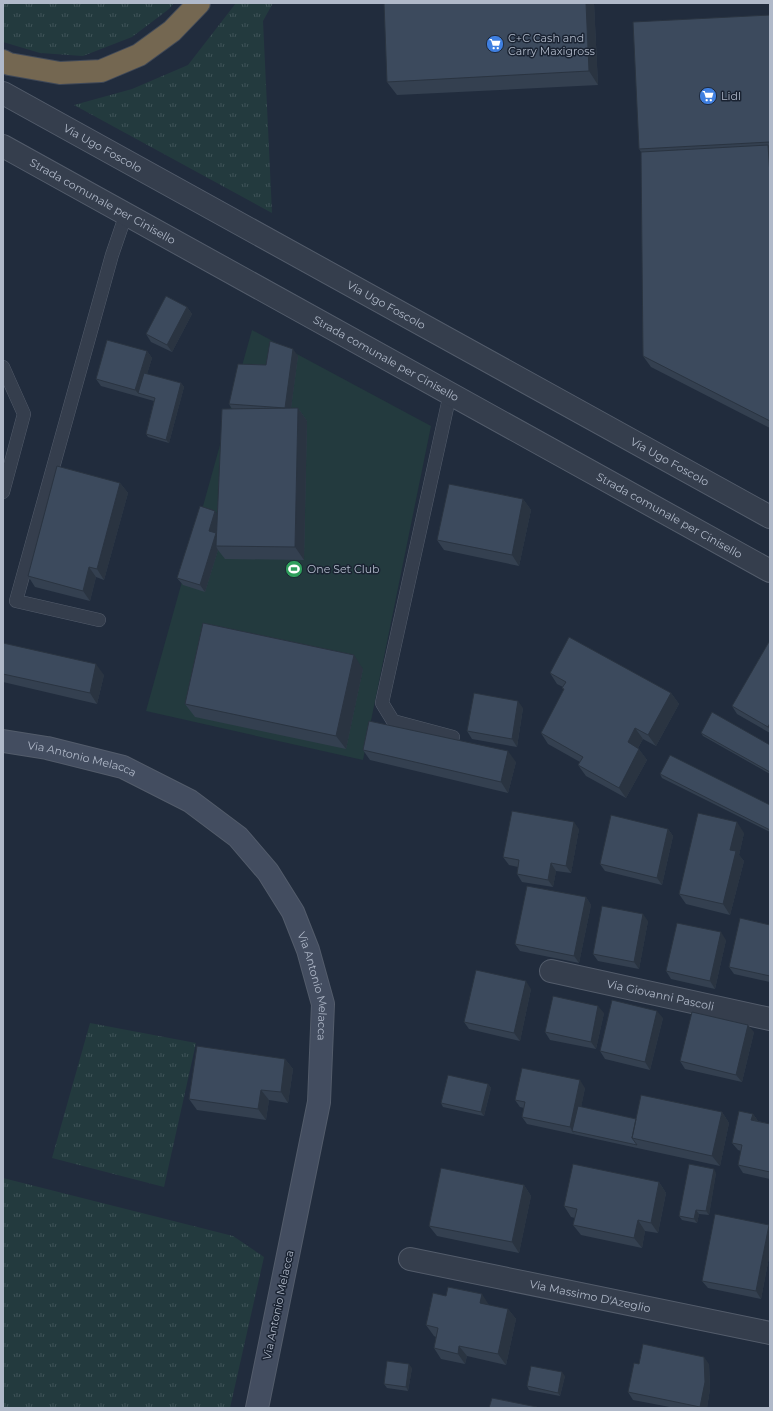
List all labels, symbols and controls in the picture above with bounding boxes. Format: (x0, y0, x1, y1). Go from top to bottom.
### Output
place label: C+C Cash and Carry Maxigross (508, 31, 596, 58)
supermarket icon: C+C Cash and Carry Maxigross (485, 34, 505, 54)
supermarket icon: Lidl (698, 86, 718, 106)
place label: Lidl (721, 89, 741, 103)
street label: Via Ugo Foscolo (61, 121, 145, 176)
street label: Strada comunale per Cinisello (27, 155, 178, 247)
street label: Via Ugo Foscolo (344, 278, 428, 332)
street label: Strada comunale per Cinisello (311, 312, 462, 404)
street label: Via Ugo Foscolo (628, 434, 712, 489)
street label: Strada comunale per Cinisello (594, 469, 745, 561)
sports icon: One Set Club (284, 559, 304, 579)
place label: One Set Club (307, 562, 380, 576)
street label: Via Antonio Melacca (27, 738, 139, 780)
street label: Via Antonio Melacca (294, 930, 330, 1041)
street label: Via Giovanni Pascoli (605, 976, 715, 1014)
street label: Via Antonio Melacca (260, 1249, 296, 1361)
street label: Via Massimo D'Azeglio (528, 1277, 652, 1315)

